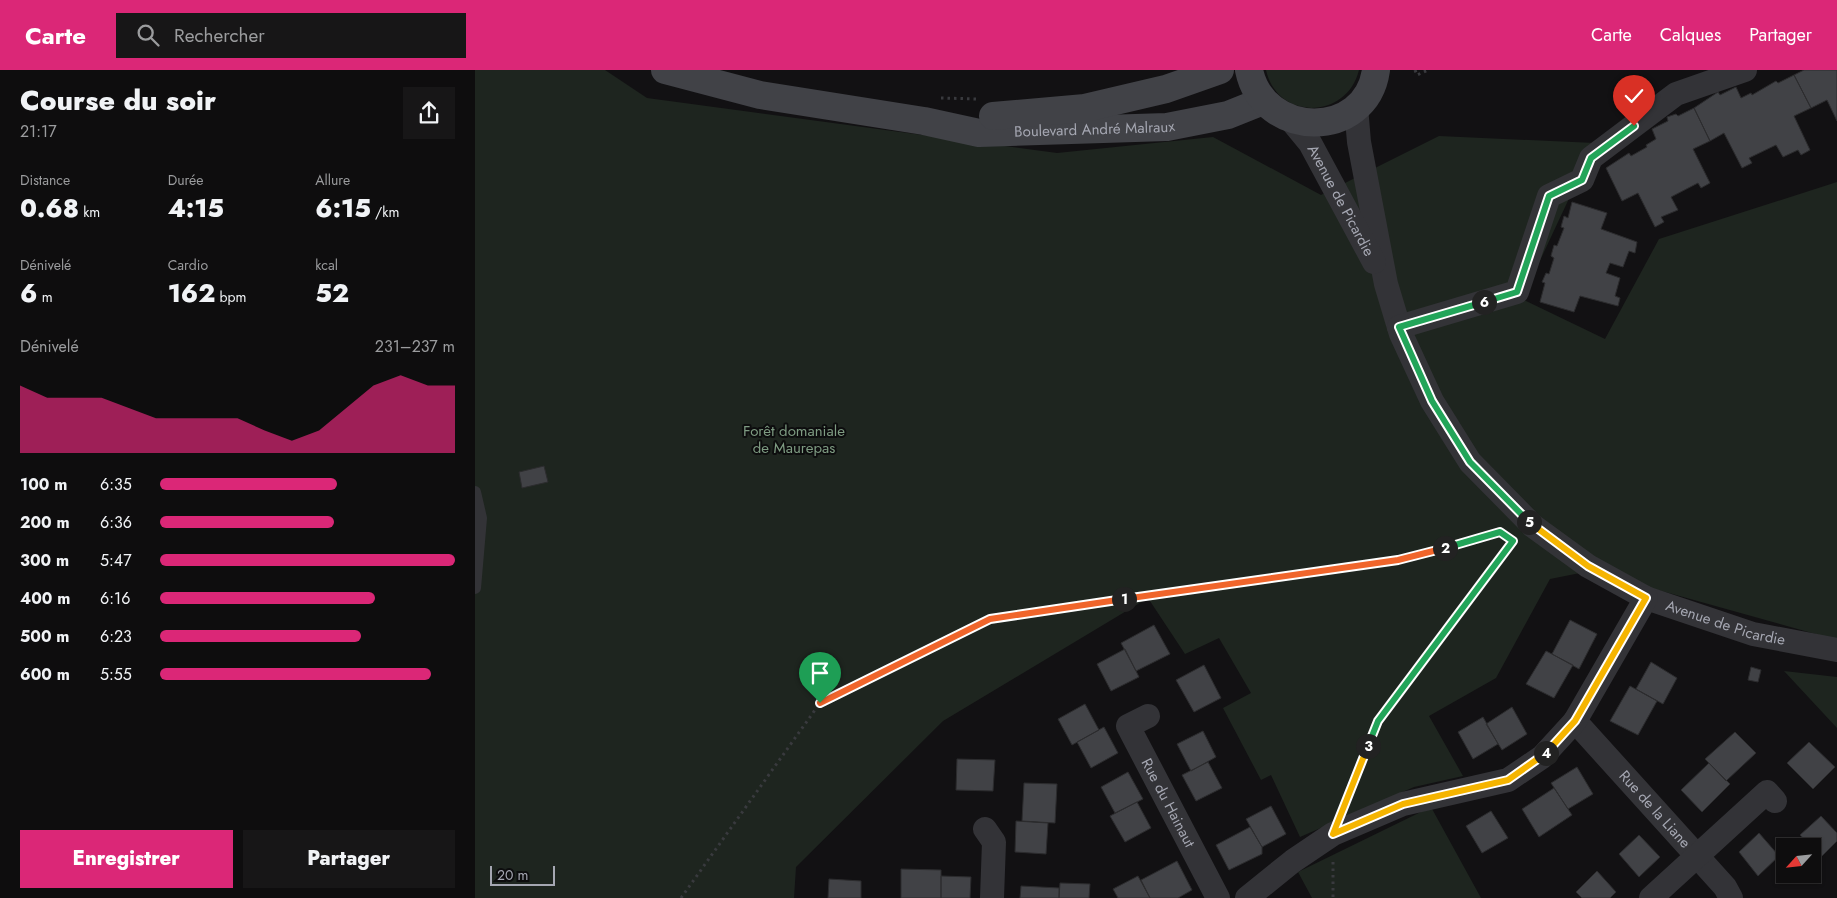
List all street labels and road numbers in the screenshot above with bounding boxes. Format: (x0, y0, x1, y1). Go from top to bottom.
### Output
street label: Boulevard André Malraux (1014, 115, 1177, 143)
street label: Avenue de Picardie (1302, 141, 1380, 260)
street label: Avenue de Picardie (1663, 594, 1787, 651)
street label: Rue du Hainaut (1136, 754, 1201, 852)
street label: Rue de la Liane (1614, 766, 1696, 853)

